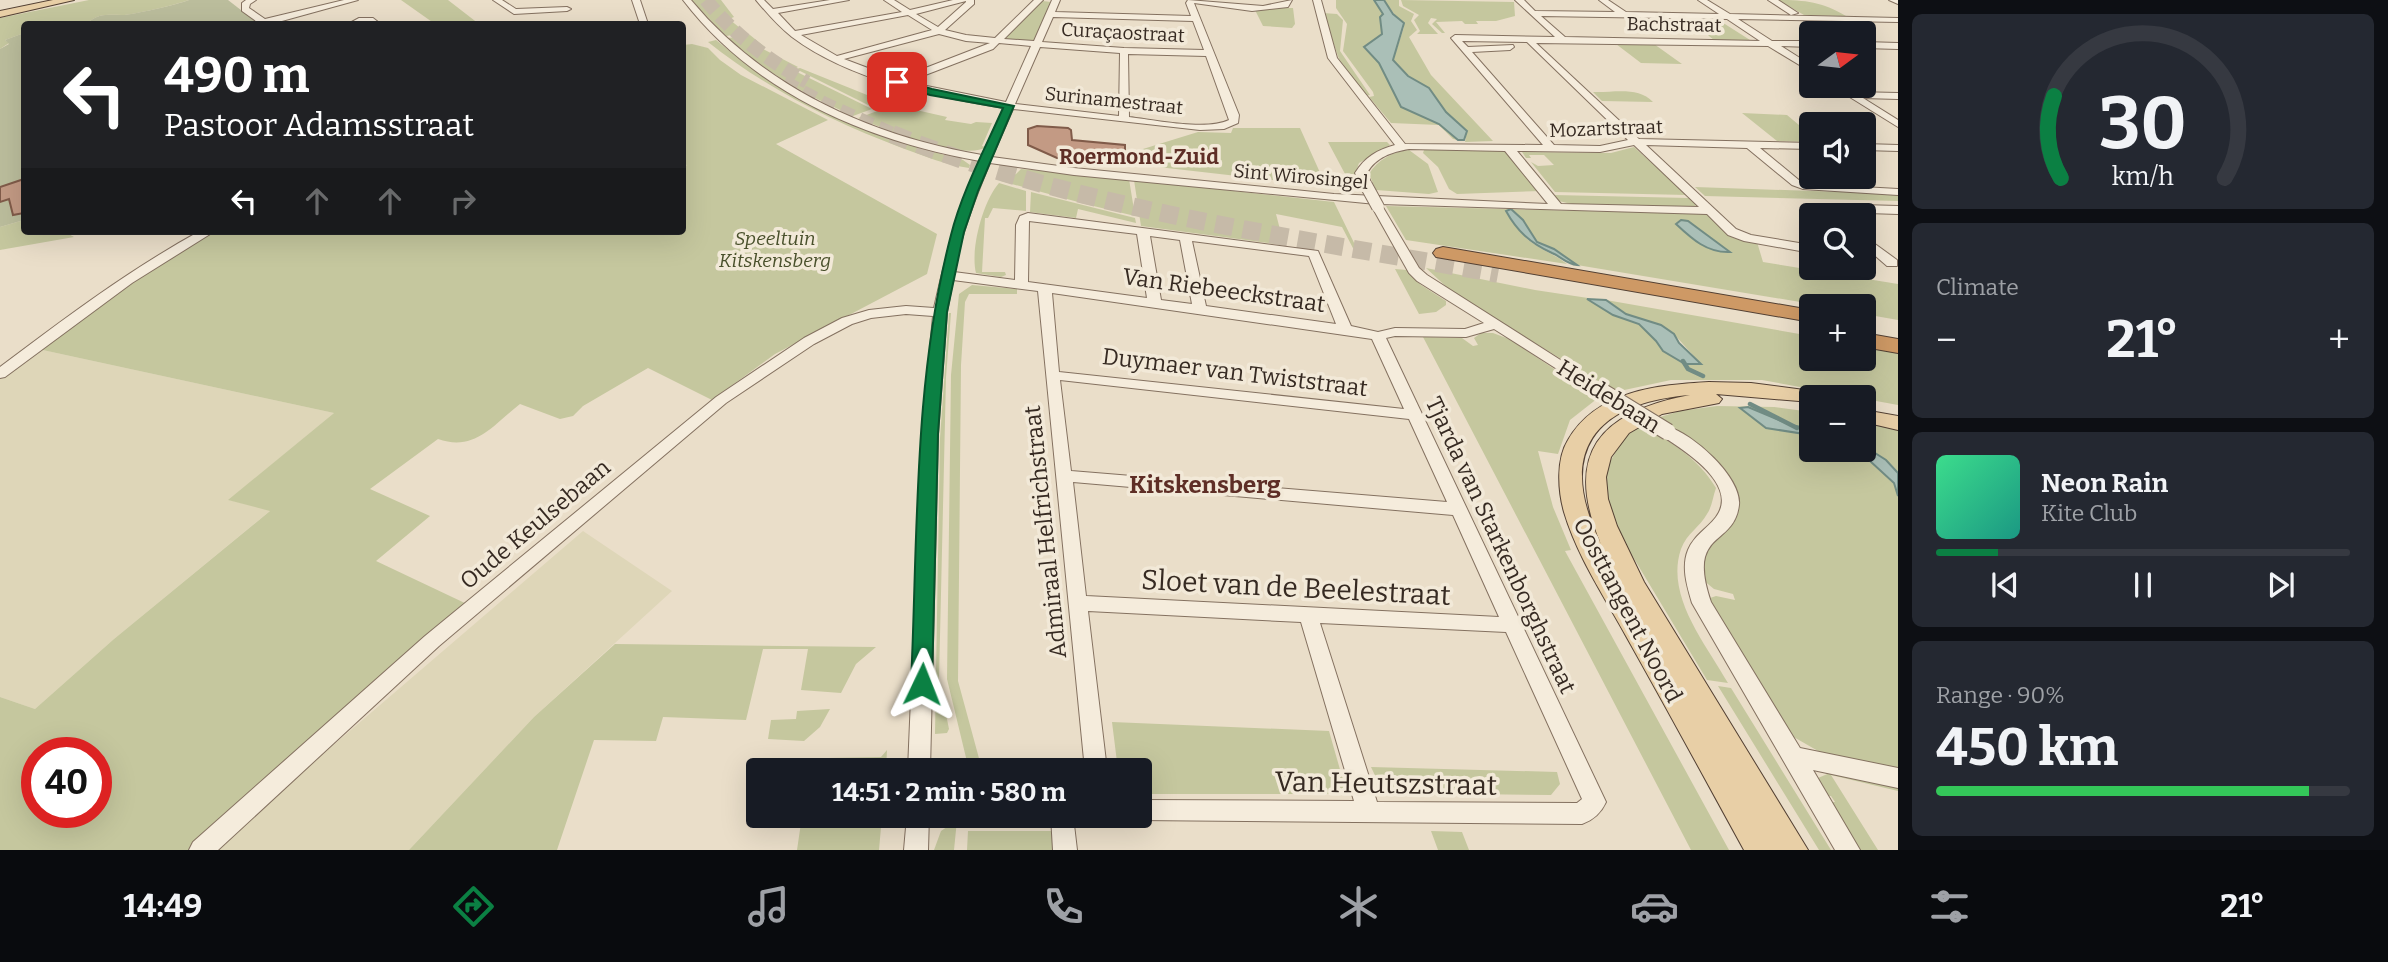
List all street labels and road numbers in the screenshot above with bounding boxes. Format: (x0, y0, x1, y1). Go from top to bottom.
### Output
street label: Bachstraat (1626, 12, 1722, 37)
street label: Curaçaostraat (1061, 18, 1186, 47)
street label: Surinamestraat (1044, 82, 1184, 119)
street label: Mozartstraat (1549, 115, 1663, 142)
street label: Sint Wirosingel (1233, 159, 1369, 194)
street label: Van Riebeeckstraat (1121, 262, 1327, 318)
street label: Duymaer van Twiststraat (1101, 342, 1369, 402)
street label: Heidebaan (1552, 353, 1666, 439)
street label: Tjarda van Starkenborghstraat (1420, 392, 1582, 698)
street label: Admiraal Helfrichstraat (1018, 404, 1072, 660)
street label: Oude Keulsebaan (454, 453, 616, 595)
street label: Oosttangent Noord (1568, 513, 1689, 707)
street label: Sloet van de Beelestraat (1140, 563, 1452, 612)
street label: Van Heutszstraat (1275, 765, 1497, 802)

